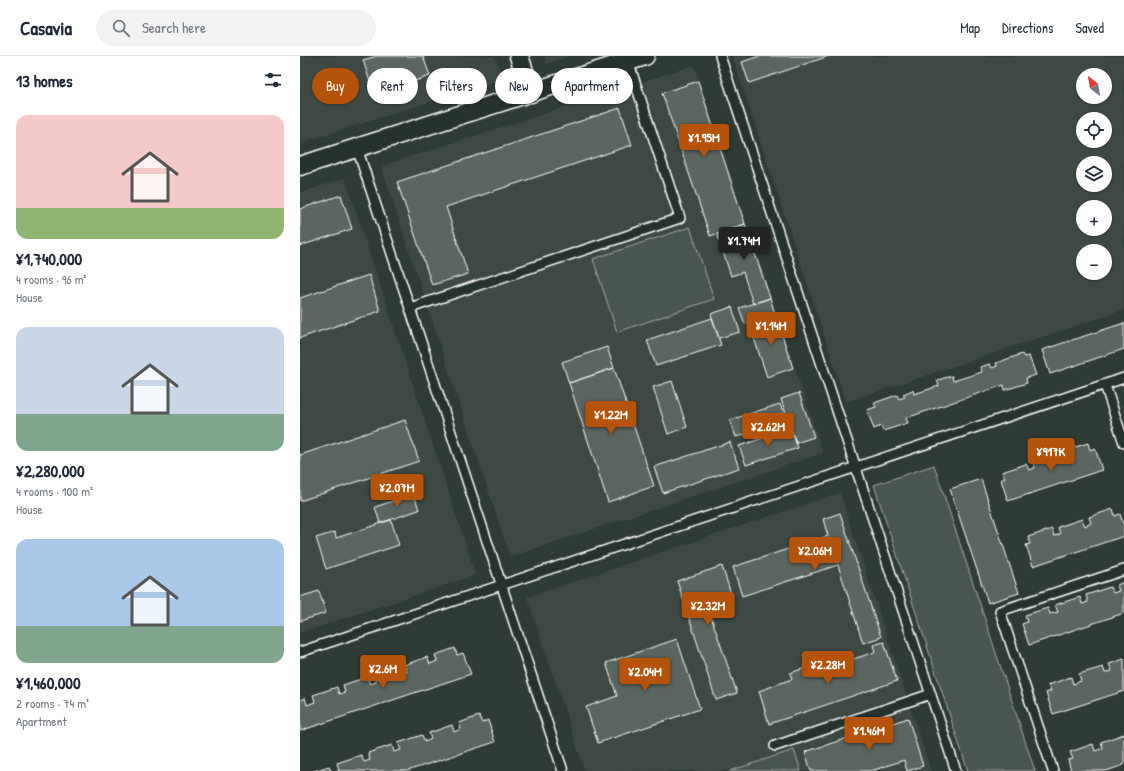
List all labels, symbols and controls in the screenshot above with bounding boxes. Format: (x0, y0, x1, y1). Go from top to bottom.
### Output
search box (96, 10, 376, 46)
text: Casavia (20, 15, 72, 41)
icon: search (110, 17, 132, 39)
text: Search here (142, 17, 206, 38)
text: Map (960, 18, 980, 37)
text: Directions (1002, 18, 1053, 37)
text: Saved (1075, 18, 1104, 37)
chip: Buy (312, 68, 359, 104)
chip: Rent (367, 68, 418, 104)
chip: Filters (426, 68, 487, 104)
chip: New (495, 68, 543, 104)
chip: Apartment (551, 68, 633, 104)
north arrow (1076, 68, 1112, 104)
map controls (1076, 68, 1112, 280)
text: 13 homes (16, 69, 73, 92)
icon: filters (262, 69, 284, 91)
button: locate (1076, 112, 1112, 148)
pin: ¥1.95M (671, 124, 737, 158)
text: ¥1.95M (688, 128, 720, 146)
icon: home (114, 141, 186, 213)
button: layers (1076, 156, 1112, 192)
button: + (1076, 200, 1112, 236)
pin: ¥1.74M (711, 227, 777, 261)
text: ¥1.74M (728, 231, 760, 249)
button: − (1076, 244, 1112, 280)
text: ¥1,740,000 (16, 247, 82, 270)
text: 4 rooms · 96 m² (16, 270, 87, 288)
text: House (16, 288, 43, 306)
pin: ¥1.14M (738, 312, 804, 346)
text: ¥1.14M (756, 316, 786, 334)
icon: home (114, 353, 186, 425)
pin: ¥1.22M (578, 401, 644, 435)
text: ¥1.22M (594, 405, 628, 423)
pin: ¥2.62M (735, 413, 801, 447)
text: ¥2.62M (751, 417, 785, 435)
pin: ¥917K (1023, 438, 1079, 472)
text: ¥917K (1037, 442, 1065, 460)
text: ¥2,280,000 (16, 459, 85, 482)
pin: ¥2.07M (364, 474, 430, 508)
text: ¥2.07M (380, 478, 414, 496)
text: 4 rooms · 100 m² (16, 482, 93, 500)
text: House (16, 500, 43, 518)
pin: ¥2.06M (782, 537, 848, 571)
text: ¥2.06M (798, 541, 832, 559)
icon: home (114, 565, 186, 637)
pin: ¥2.32M (675, 592, 741, 626)
text: ¥2.32M (691, 596, 725, 614)
pin: ¥2.28M (795, 651, 861, 685)
pin: ¥2.6M (355, 655, 411, 689)
text: ¥2.28M (811, 655, 845, 673)
pin: ¥2.04M (612, 658, 678, 692)
text: ¥2.6M (369, 659, 397, 677)
text: ¥2.04M (628, 662, 662, 680)
text: ¥1,460,000 (16, 671, 81, 694)
text: 2 rooms · 74 m² (16, 694, 89, 712)
text: Apartment (16, 712, 67, 730)
pin: ¥1.46M (836, 717, 902, 751)
text: ¥1.46M (853, 721, 885, 739)

